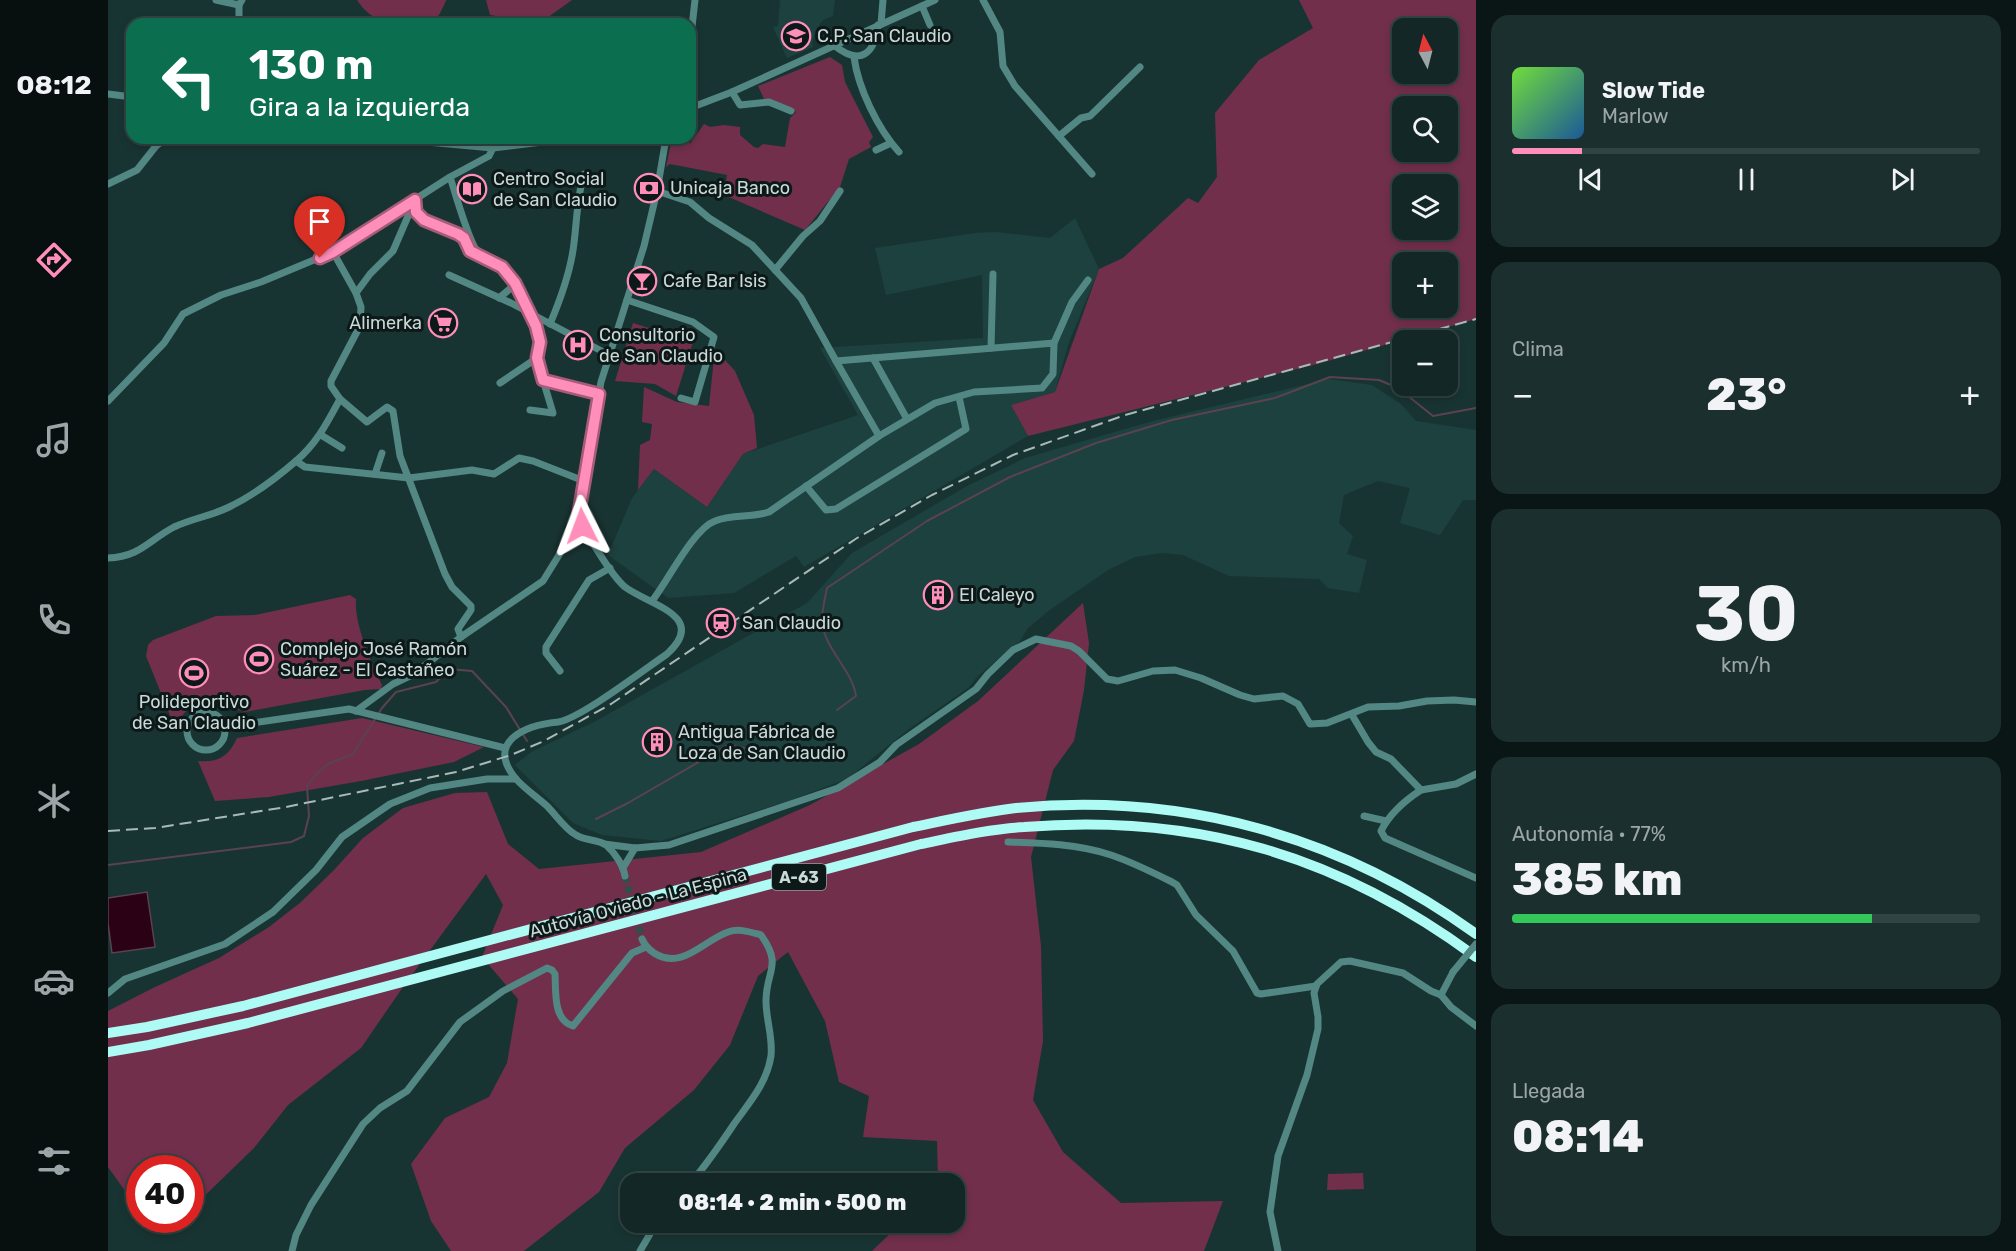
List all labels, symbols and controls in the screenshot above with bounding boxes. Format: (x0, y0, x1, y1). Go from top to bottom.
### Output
north arrow (1392, 18, 1458, 84)
map controls (1392, 18, 1458, 396)
school or university icon: C.P. San Claudio (780, 20, 812, 52)
place label: C.P. San Claudio (817, 25, 951, 47)
text: 130 m (249, 40, 374, 90)
icon: left (150, 42, 228, 120)
text: 08:12 (16, 69, 92, 101)
text: Slow Tide (1602, 77, 1705, 104)
text: Gira a la izquierda (249, 91, 470, 123)
button: search (1392, 96, 1458, 162)
text: Marlow (1602, 104, 1669, 128)
icon: previous (1574, 163, 1607, 196)
icon: pause (1730, 163, 1763, 196)
icon: next (1886, 163, 1919, 196)
place label: Centro Social de San Claudio (493, 168, 617, 211)
bank icon: Unicaja Banco (633, 172, 665, 204)
library icon: Centro Social de San Claudio (456, 173, 488, 205)
button: layers (1392, 174, 1458, 240)
place label: Unicaja Banco (670, 177, 790, 199)
pin (294, 196, 345, 258)
icon: arrive (303, 205, 336, 238)
icon: directions (33, 239, 75, 281)
button: + (1392, 252, 1458, 318)
bar icon: Cafe Bar Isis (626, 265, 658, 297)
place label: Cafe Bar Isis (663, 270, 767, 292)
supermarket icon: Alimerka (427, 307, 459, 339)
place label: Alimerka (349, 312, 422, 334)
place label: Consultorio de San Claudio (599, 324, 723, 367)
hospital icon: Consultorio de San Claudio (562, 329, 594, 361)
button: − (1392, 330, 1458, 396)
text: Clima (1512, 337, 1564, 361)
text: 23° (1706, 368, 1787, 421)
text: − (1512, 375, 1533, 414)
text: + (1959, 375, 1980, 414)
icon: music (33, 419, 75, 461)
position arrow (550, 494, 614, 558)
text: 30 (1694, 567, 1798, 660)
building icon: El Caleyo (922, 579, 954, 611)
place label: El Caleyo (959, 584, 1035, 606)
icon: phone (33, 599, 75, 641)
station icon: San Claudio (705, 607, 737, 639)
place label: San Claudio (742, 612, 841, 634)
place label: Complejo José Ramón Suárez - El Castañeo (280, 638, 467, 681)
sports icon: Complejo José Ramón Suárez - El Castañeo (243, 643, 275, 675)
text: km/h (1721, 653, 1771, 677)
sports icon: Polideportivo de San Claudio (178, 657, 210, 689)
place label: Polideportivo de San Claudio (132, 691, 256, 734)
place label: Antigua Fábrica de Loza de San Claudio (678, 721, 846, 764)
building icon: Antigua Fábrica de Loza de San Claudio (641, 726, 673, 758)
icon: climate (33, 780, 75, 822)
text: Autonomía · 77% (1512, 822, 1666, 846)
text: 385 km (1512, 853, 1682, 906)
street label: Autovía Oviedo - La Espina (527, 863, 749, 943)
road number: A-63 (772, 864, 826, 890)
icon: car (33, 960, 75, 1002)
text: Llegada (1512, 1079, 1585, 1103)
text: 08:14 (1512, 1110, 1644, 1163)
icon: filters (33, 1140, 75, 1182)
speed limit sign: 40 (126, 1155, 204, 1233)
text: 08:14 · 2 min · 500 m (679, 1189, 906, 1216)

